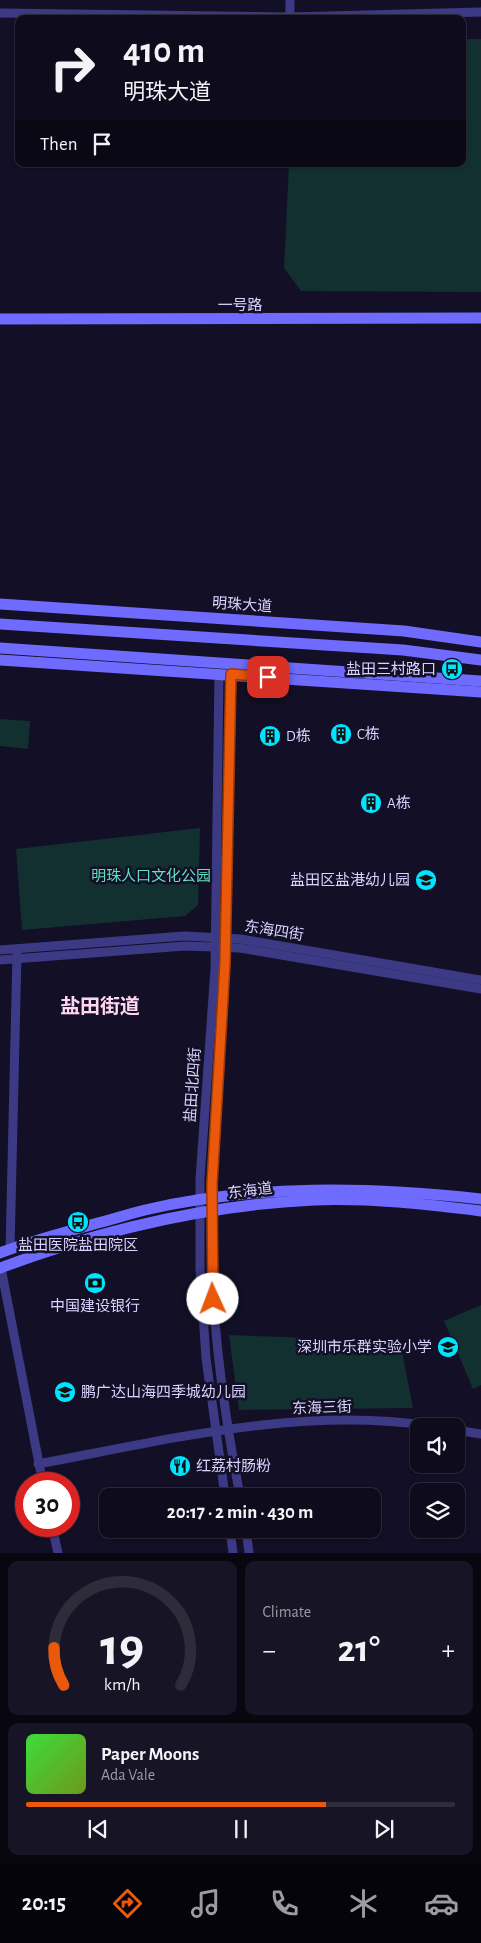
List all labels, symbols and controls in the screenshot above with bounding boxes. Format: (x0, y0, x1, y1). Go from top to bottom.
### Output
text: 410 m (123, 34, 205, 69)
icon: right (40, 35, 105, 100)
text: 明珠大道 (123, 81, 211, 103)
icon: arrive (88, 130, 116, 158)
text: Then (40, 135, 78, 154)
street label: 一号路 (217, 297, 263, 313)
street label: 明珠大道 (212, 594, 273, 615)
pin (247, 656, 289, 698)
bus stop icon: 盐田三村路口 (440, 657, 464, 681)
place label: 盐田三村路口 (346, 660, 436, 677)
icon: arrive (254, 663, 282, 691)
building icon: C栋 (329, 722, 353, 746)
building icon: D栋 (258, 724, 282, 748)
place label: C栋 (357, 725, 380, 742)
place label: D栋 (286, 727, 311, 744)
building icon: A栋 (359, 791, 383, 815)
place label: A栋 (387, 794, 411, 811)
park label: 明珠人口文化公园 (91, 867, 211, 884)
school or university icon: 盐田区盐港幼儿园 (414, 868, 438, 892)
place label: 盐田区盐港幼儿园 (290, 871, 410, 888)
street label: 东海四街 (243, 918, 305, 943)
district label: 盐田街道 (60, 995, 140, 1017)
street label: 盐田北四街 (181, 1047, 203, 1123)
street label: 东海道 (227, 1180, 273, 1201)
bus stop icon: 盐田医院盐田院区 (66, 1210, 90, 1234)
place label: 盐田医院盐田院区 (18, 1236, 138, 1253)
bank icon: 中国建设银行 (83, 1271, 107, 1295)
position arrow (186, 1272, 238, 1324)
place label: 中国建设银行 (50, 1298, 140, 1314)
school or university icon: 深圳市乐群实验小学 (436, 1335, 460, 1359)
place label: 深圳市乐群实验小学 (297, 1339, 432, 1355)
school or university icon: 鹏广达山海四季城幼儿园 (53, 1380, 77, 1404)
place label: 鹏广达山海四季城幼儿园 (81, 1384, 246, 1400)
street label: 东海三街 (292, 1398, 352, 1417)
map controls (410, 1418, 465, 1538)
button: sound (410, 1418, 465, 1473)
restaurant icon: 红荔村肠粉 (168, 1454, 192, 1478)
place label: 红荔村肠粉 (196, 1457, 271, 1474)
speed limit sign: 30 (15, 1472, 80, 1537)
button: layers (410, 1483, 465, 1538)
text: 20:17 · 2 min · 430 m (167, 1503, 313, 1522)
text: Climate (263, 1604, 311, 1620)
text: 19 (100, 1622, 144, 1674)
text: 21° (337, 1631, 380, 1669)
text: − (263, 1637, 276, 1665)
text: + (442, 1637, 455, 1665)
text: km/h (104, 1676, 141, 1694)
text: Paper Moons (101, 1745, 199, 1764)
text: Ada Vale (101, 1767, 155, 1783)
icon: previous (84, 1815, 112, 1843)
icon: pause (227, 1815, 255, 1843)
icon: next (370, 1815, 398, 1843)
icon: directions (110, 1886, 145, 1921)
icon: music (188, 1886, 223, 1921)
icon: phone (267, 1886, 302, 1921)
icon: climate (346, 1886, 381, 1921)
icon: car (424, 1886, 459, 1921)
text: 20:15 (22, 1892, 66, 1914)

